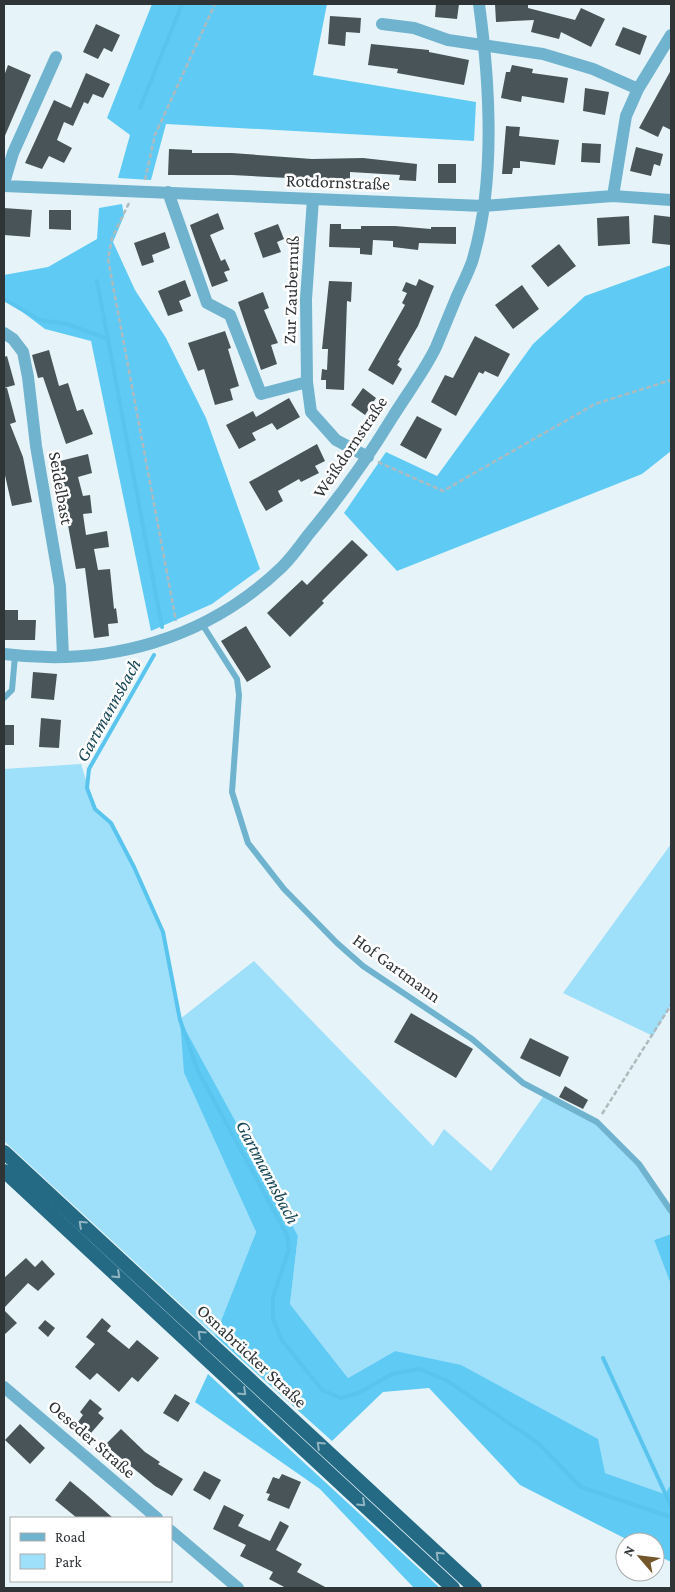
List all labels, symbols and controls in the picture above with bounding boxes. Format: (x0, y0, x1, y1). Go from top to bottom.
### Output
street label: Rotdornstraße (286, 170, 391, 194)
street label: Zur Zaubernuß (279, 235, 303, 345)
street label: Weißdornstraße (309, 392, 391, 502)
street label: Seidelbast (45, 450, 77, 527)
water label: Gartmannsbach (71, 655, 145, 765)
street label: Hof Gartmann (349, 929, 445, 1007)
water label: Gartmannsbach (232, 1117, 304, 1227)
one-way arrow (78, 1221, 87, 1230)
one-way arrow (111, 1269, 120, 1278)
street label: Osnabrücker Straße (193, 1300, 311, 1412)
one-way arrow (197, 1331, 206, 1340)
one-way arrow (237, 1386, 246, 1395)
street label: Oeseder Straße (44, 1396, 140, 1482)
one-way arrow (317, 1442, 326, 1451)
one-way arrow (356, 1497, 365, 1506)
legend (10, 1517, 172, 1582)
text: Road (55, 1529, 86, 1545)
north arrow (615, 1532, 665, 1582)
text: N (619, 1543, 638, 1559)
one-way arrow (436, 1552, 445, 1561)
text: Park (55, 1554, 82, 1570)

